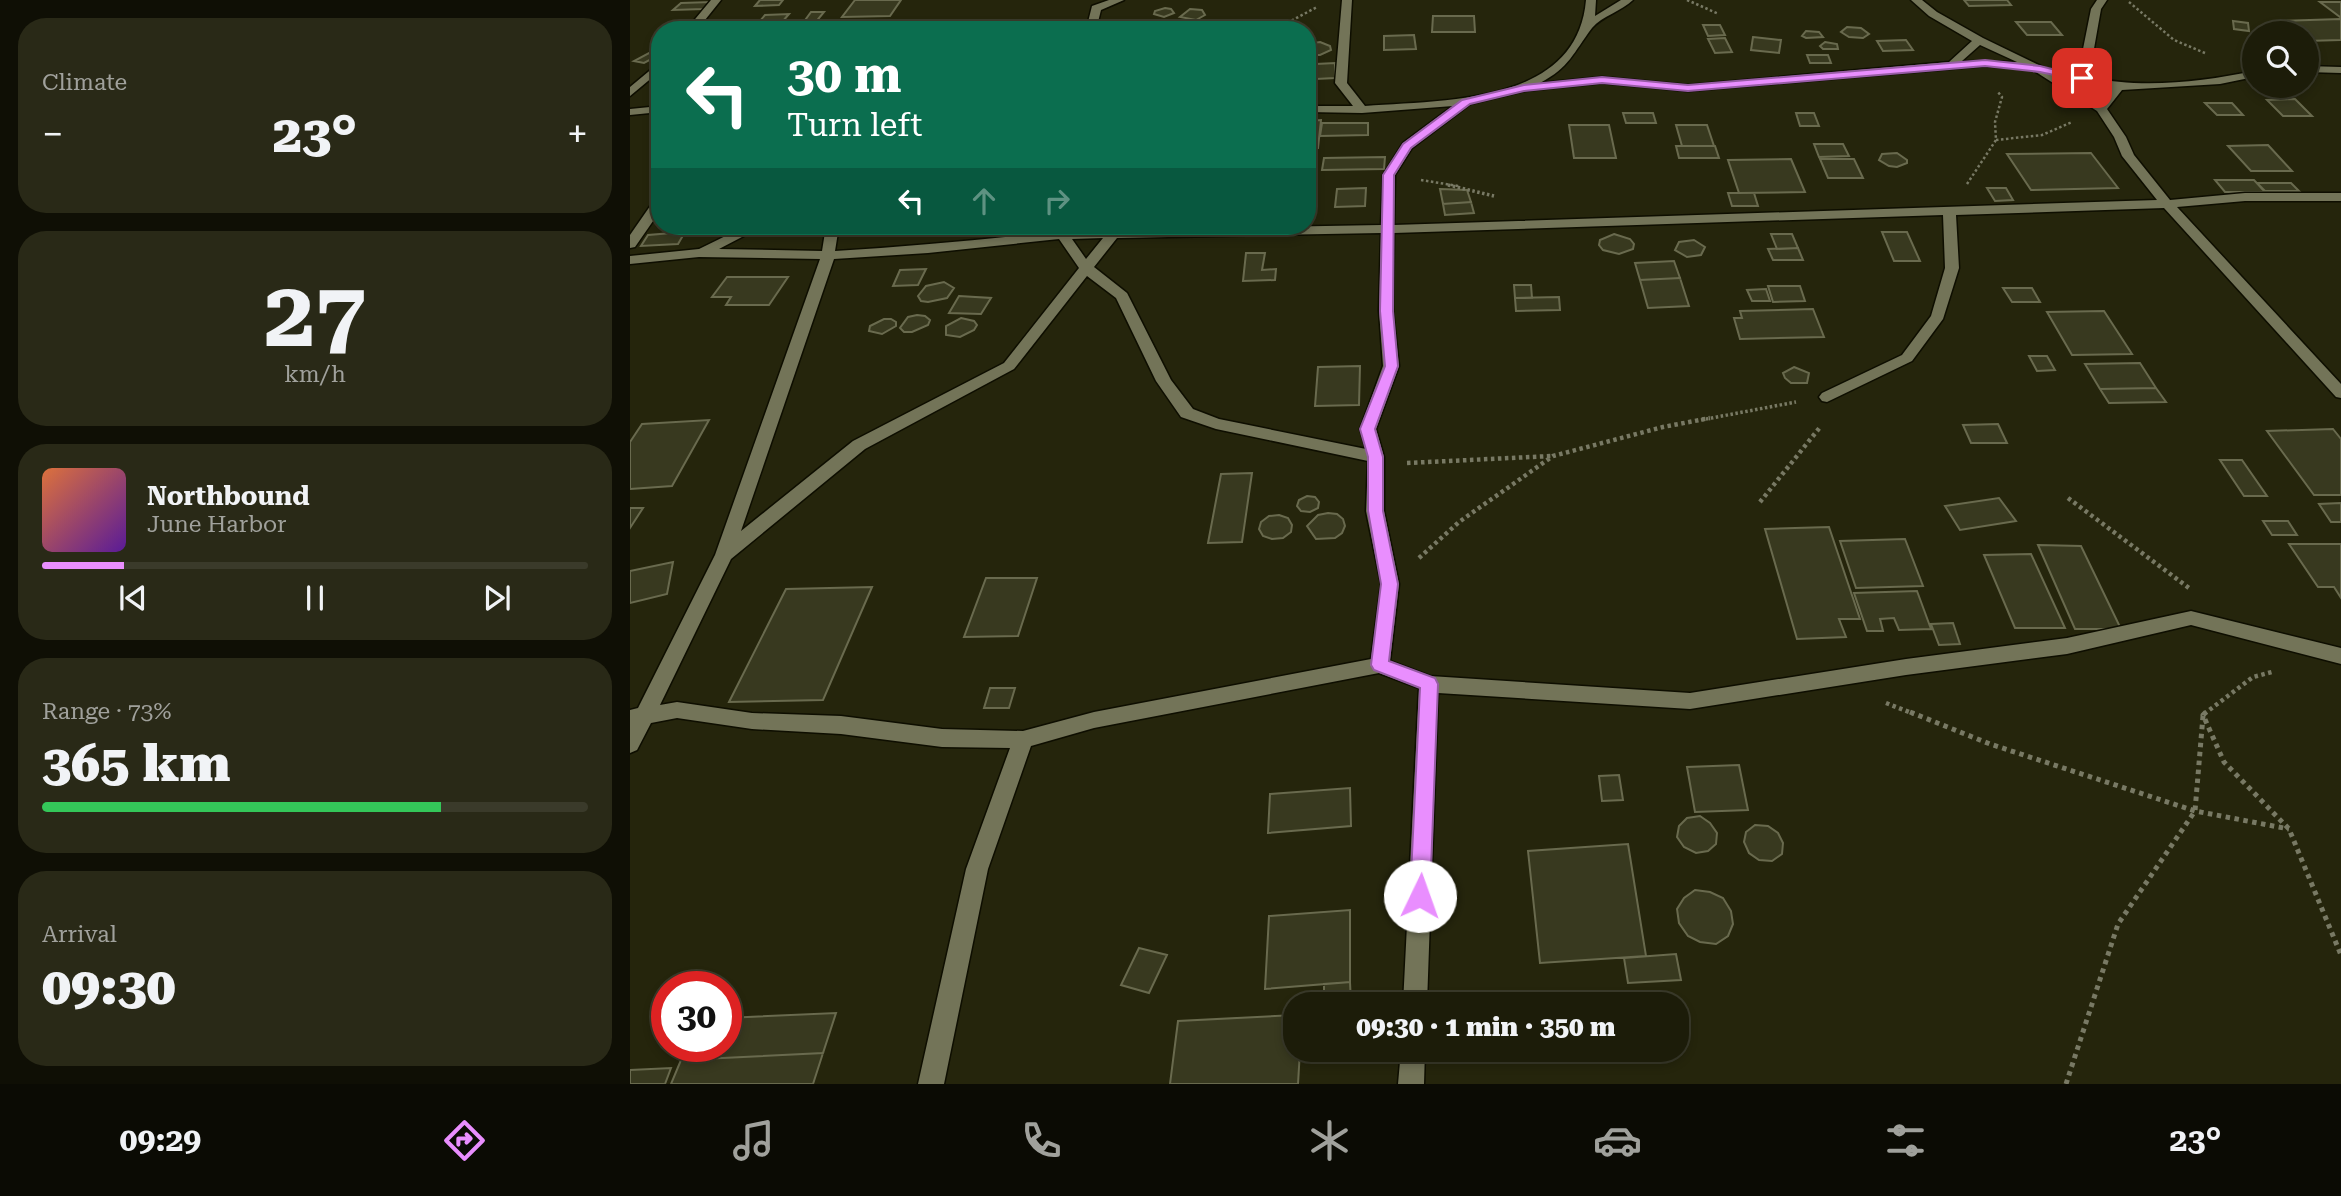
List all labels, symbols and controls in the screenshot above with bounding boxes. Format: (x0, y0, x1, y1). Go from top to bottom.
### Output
map controls (2242, 21, 2319, 98)
button: search (2242, 21, 2319, 98)
text: 30 m (787, 47, 902, 104)
pin (2052, 48, 2112, 108)
icon: left (672, 49, 763, 140)
icon: arrive (2063, 59, 2101, 97)
text: Climate (42, 69, 127, 96)
text: 23° (273, 104, 357, 165)
text: Turn left (787, 106, 922, 144)
text: − (42, 112, 63, 156)
text: + (567, 112, 588, 156)
icon: left (892, 182, 930, 220)
icon: ahead (965, 182, 1003, 220)
icon: right (1038, 182, 1076, 220)
text: 27 (264, 262, 366, 368)
text: km/h (284, 361, 346, 388)
text: Northbound (147, 481, 310, 511)
text: June Harbor (147, 511, 287, 538)
icon: previous (114, 579, 152, 617)
icon: pause (296, 579, 334, 617)
icon: next (478, 579, 516, 617)
text: Range · 73% (42, 698, 171, 725)
text: 365 km (42, 733, 230, 794)
position arrow (1383, 859, 1457, 933)
text: Arrival (42, 921, 117, 948)
text: 09:30 (42, 956, 176, 1017)
speed limit sign: 30 (651, 971, 742, 1062)
text: 09:30 · 1 min · 350 m (1356, 1012, 1616, 1042)
icon: directions (440, 1116, 489, 1165)
icon: music (729, 1116, 778, 1165)
icon: phone (1017, 1116, 1066, 1165)
icon: climate (1305, 1116, 1354, 1165)
icon: car (1593, 1116, 1642, 1165)
icon: filters (1881, 1116, 1930, 1165)
text: 09:29 (120, 1121, 201, 1159)
text: 23° (2170, 1121, 2221, 1159)

